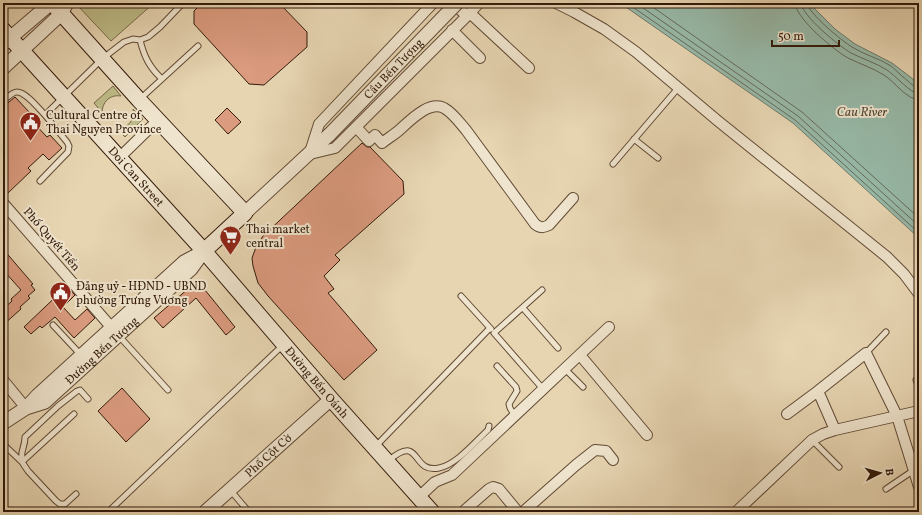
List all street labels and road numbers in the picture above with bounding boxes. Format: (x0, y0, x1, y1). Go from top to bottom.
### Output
street label: Cầu Bến Tượng (361, 35, 427, 103)
street label: Doi Can Street (104, 144, 167, 211)
street label: Phố Quyết Tiến (19, 204, 83, 275)
street label: Đường Bến Tượng (62, 314, 143, 389)
street label: Đường Bến Oánh (281, 344, 352, 422)
street label: Phố Cột Cờ (242, 430, 296, 481)

